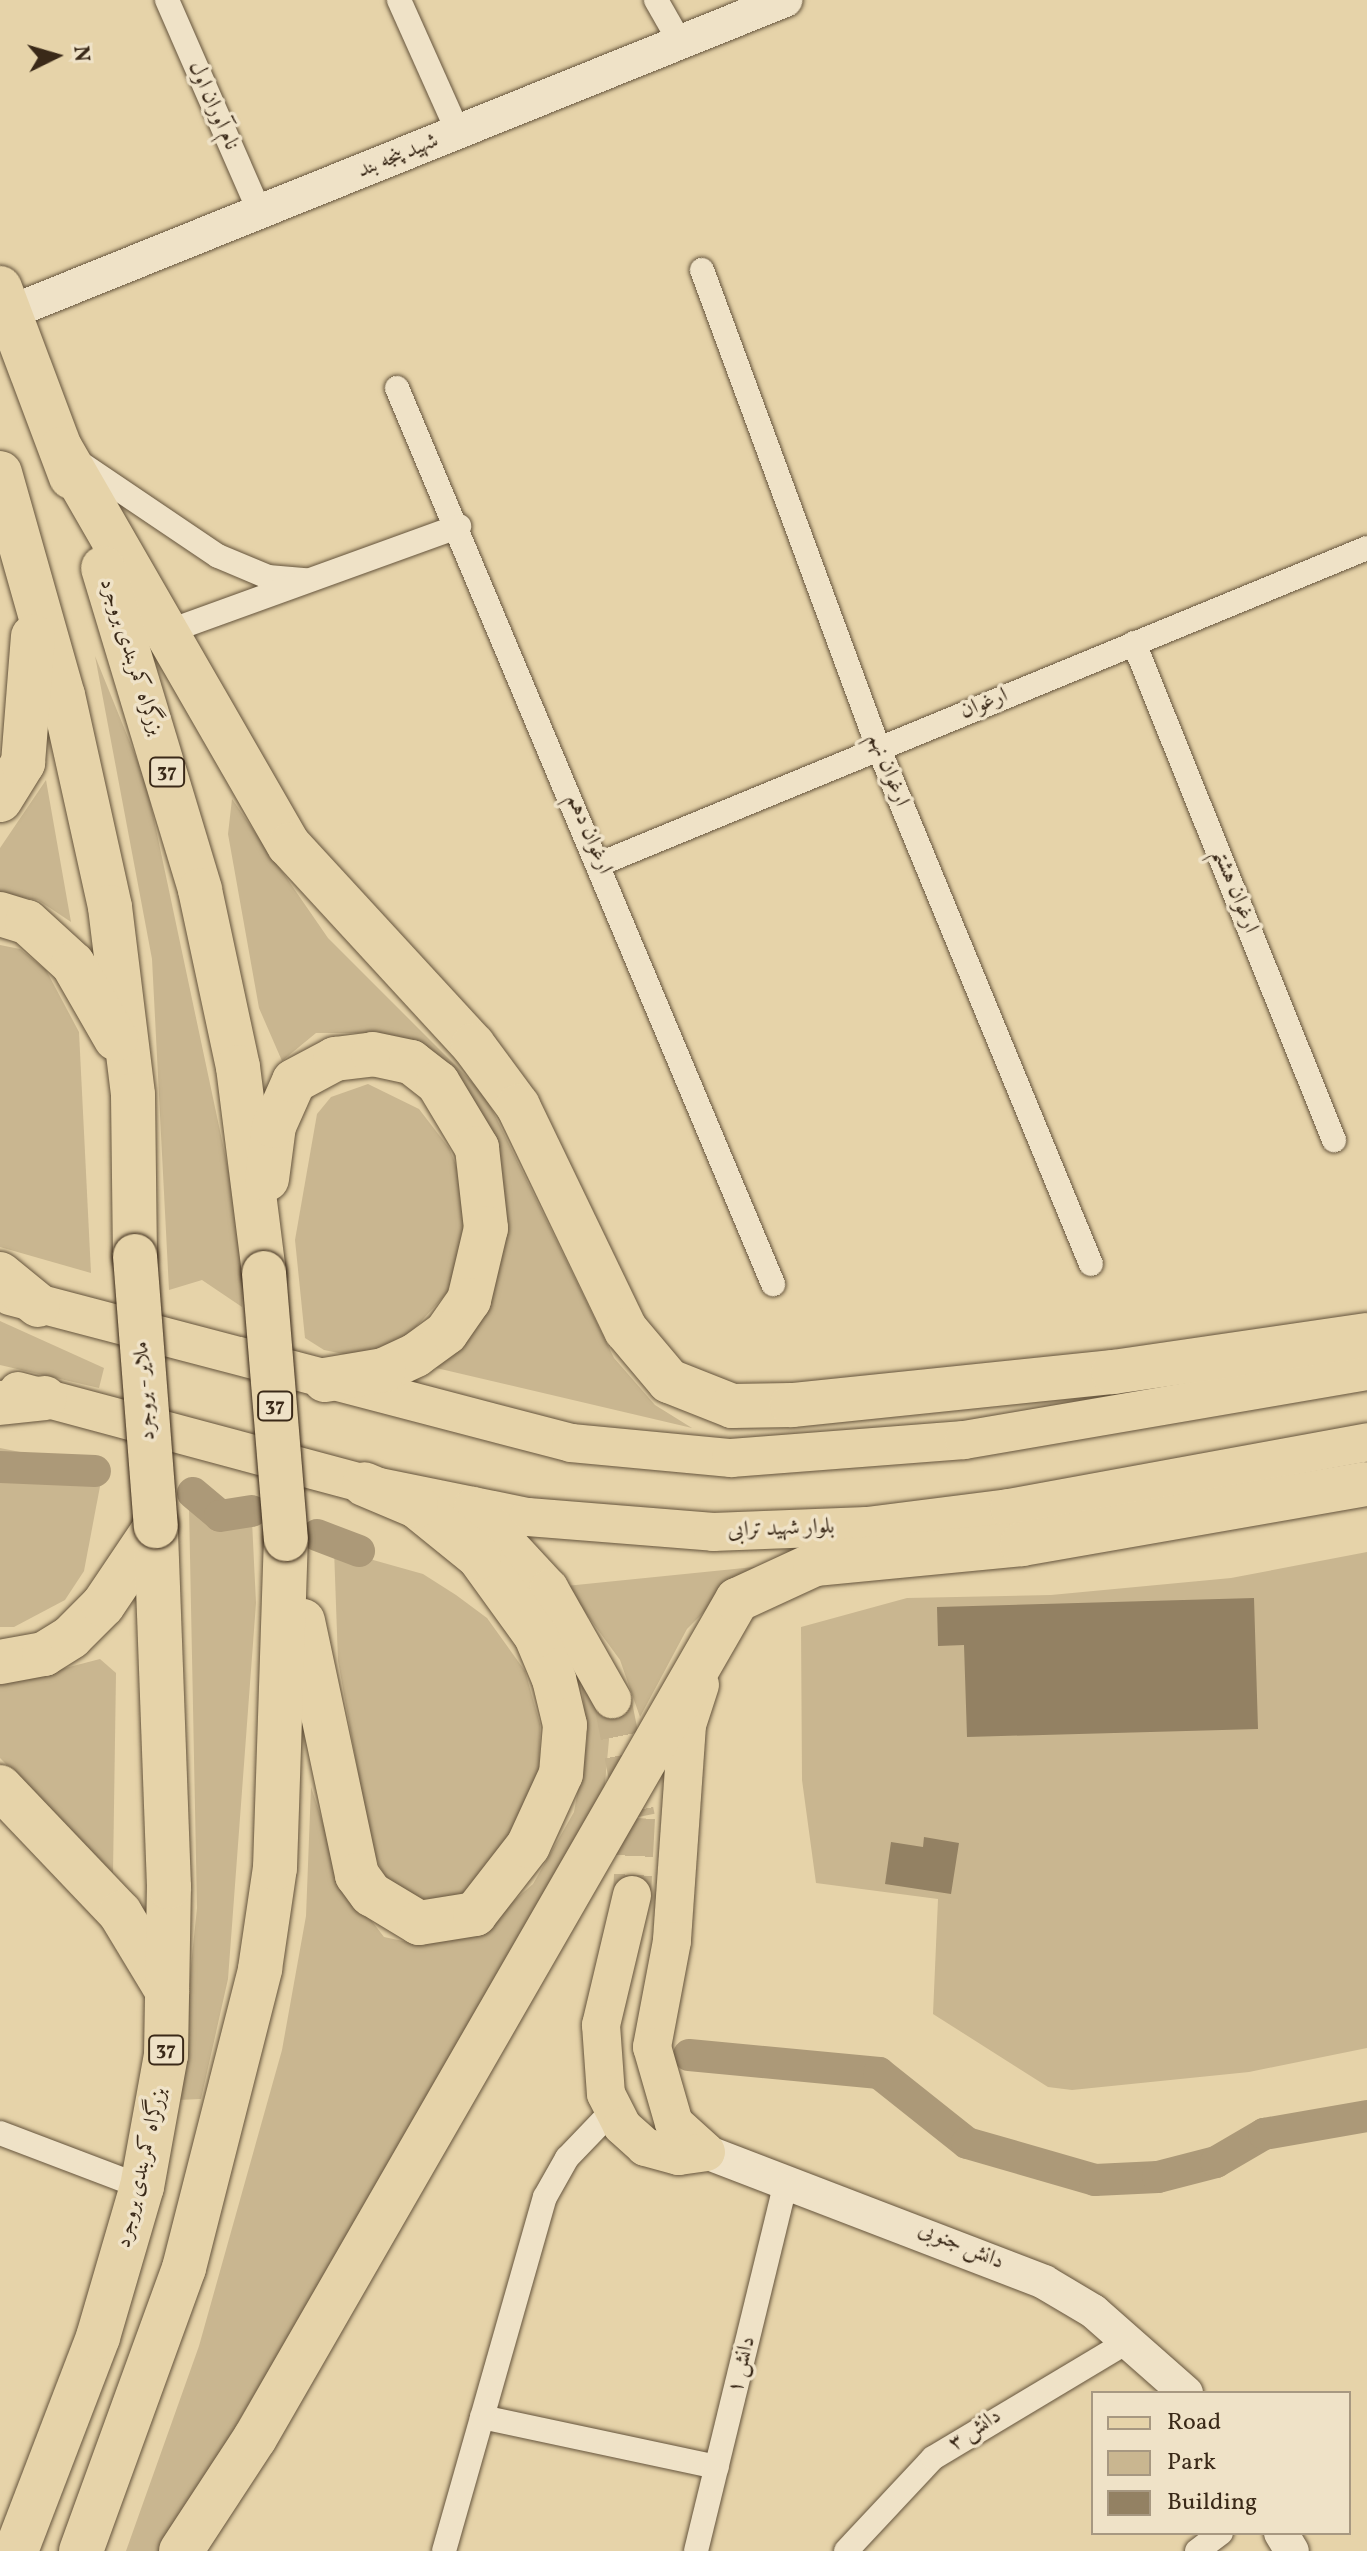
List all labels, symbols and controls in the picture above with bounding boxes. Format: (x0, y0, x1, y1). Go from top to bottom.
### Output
north arrow (16, 16, 96, 96)
text: N (64, 45, 97, 63)
street label: نام آوران اول (182, 57, 244, 155)
street label: شهید پنجه بند (354, 128, 442, 184)
street label: بزرگراه کمربندی بروجرد (93, 575, 169, 739)
street label: ارغوان (956, 683, 1012, 725)
street label: ارغوان نهم (861, 730, 915, 810)
road number: 37 (149, 756, 185, 788)
street label: ارغوان دهم (560, 790, 618, 878)
street label: ارغوان هشتم (1206, 845, 1264, 937)
street label: ملایر - بروجرد (128, 1340, 162, 1442)
road number: 37 (257, 1390, 293, 1422)
street label: بلوار شهید ترابی (727, 1514, 835, 1544)
road number: 37 (148, 2034, 184, 2066)
street label: بزرگراه کمربندی بروجرد (111, 2085, 173, 2251)
street label: دانش جنوبی (914, 2216, 1008, 2276)
street label: دانش ۱ (722, 2334, 762, 2396)
legend (1091, 2391, 1351, 2535)
street label: دانش ۳ (944, 2403, 1006, 2457)
text: Road (1167, 2406, 1221, 2440)
text: Park (1167, 2446, 1216, 2480)
text: Building (1167, 2486, 1257, 2520)

